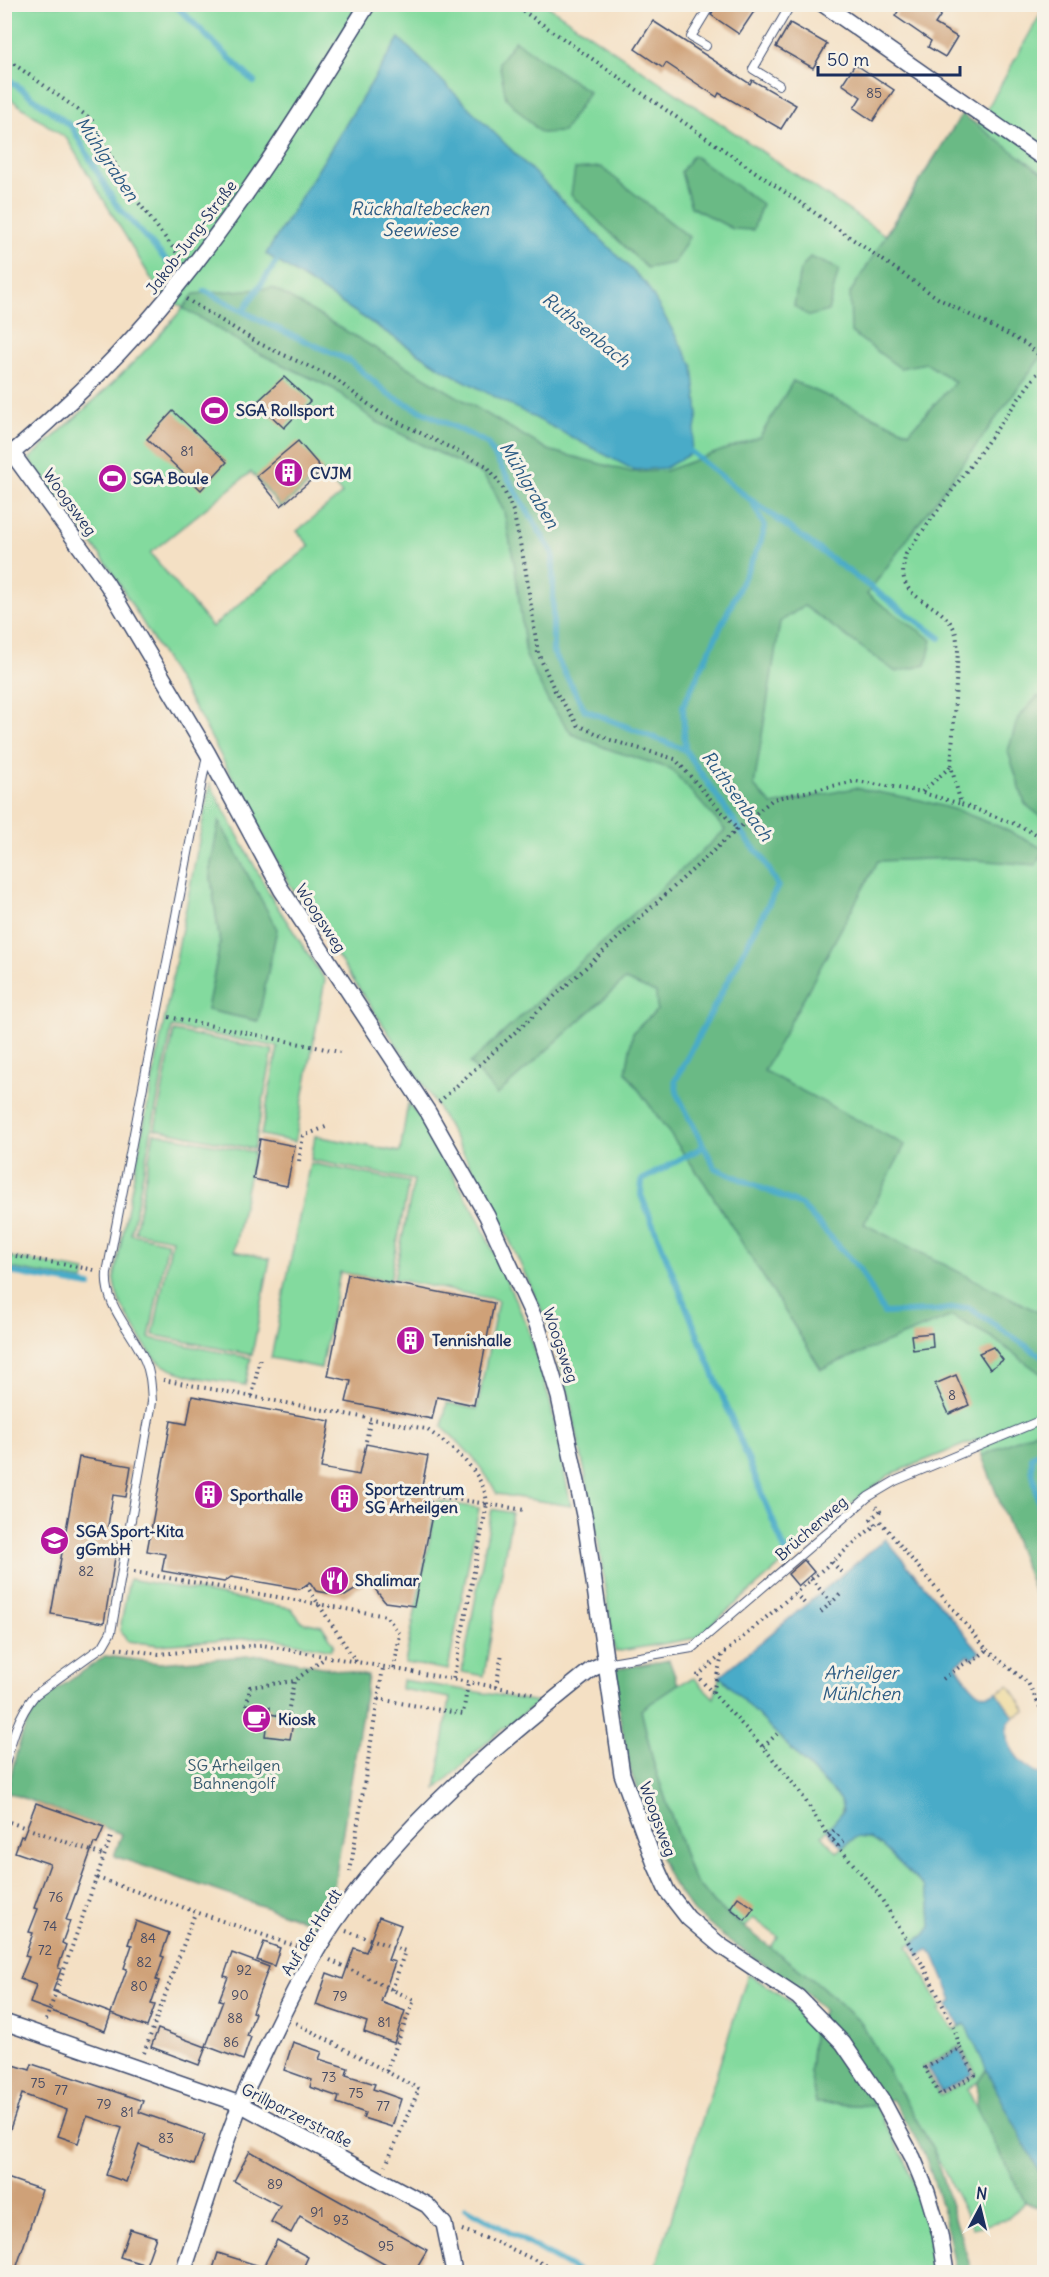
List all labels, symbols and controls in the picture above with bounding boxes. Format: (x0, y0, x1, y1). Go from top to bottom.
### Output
scale bar (818, 39, 960, 77)
text: 50 m (827, 48, 869, 71)
house number: 85 (866, 84, 882, 102)
water label: Mühlgraben (71, 112, 144, 206)
street label: Jakob-Jung-Straße (141, 176, 241, 298)
water label: Rückhaltebecken Seewiese (351, 197, 490, 241)
water label: Ruthsenbach (538, 287, 635, 372)
sports icon: SGA Rollsport (199, 394, 231, 426)
place label: SGA Rollsport (236, 400, 335, 421)
water label: Mühlgraben (495, 437, 565, 533)
house number: 81 (180, 442, 194, 460)
building icon: CVJM (273, 457, 305, 489)
sports icon: SGA Boule (96, 462, 128, 494)
place label: CVJM (310, 463, 352, 483)
street label: Woogsweg (39, 464, 101, 540)
place label: SGA Boule (133, 468, 209, 488)
water label: Ruthsenbach (697, 746, 778, 846)
street label: Woogsweg (291, 880, 351, 956)
street label: Woogsweg (539, 1305, 583, 1385)
building icon: Tennishalle (395, 1324, 427, 1356)
place label: Tennishalle (432, 1330, 512, 1350)
house number: 8 (948, 1386, 956, 1404)
building icon: Sporthalle (193, 1479, 225, 1511)
place label: Sportzentrum SG Arheilgen (365, 1479, 464, 1518)
building icon: Sportzentrum SG Arheilgen (328, 1482, 360, 1514)
place label: Sporthalle (230, 1485, 303, 1506)
street label: Brücherweg (771, 1491, 851, 1565)
place label: SGA Sport-Kita gGmbH (76, 1521, 184, 1560)
school or university icon: SGA Sport-Kita gGmbH (39, 1524, 71, 1556)
house number: 82 (78, 1562, 94, 1580)
restaurant icon: Shalimar (318, 1564, 350, 1596)
place label: Shalimar (355, 1570, 420, 1590)
water label: Arheilger Mühlchen (821, 1661, 901, 1705)
cafe icon: Kiosk (241, 1703, 273, 1735)
place label: Kiosk (278, 1709, 316, 1729)
park label: SG Arheilgen Bahnengolf (188, 1755, 280, 1793)
street label: Woogsweg (635, 1779, 681, 1859)
street label: Auf der Hardt (276, 1884, 346, 1979)
house number: 76 (49, 1888, 63, 1906)
house number: 74 (43, 1917, 57, 1935)
house number: 84 (140, 1929, 156, 1947)
house number: 72 (38, 1941, 53, 1959)
house number: 82 (136, 1953, 152, 1971)
house number: 92 (236, 1961, 252, 1979)
house number: 80 (130, 1977, 148, 1995)
house number: 90 (231, 1986, 249, 2004)
house number: 79 (333, 1987, 347, 2005)
house number: 88 (227, 2009, 243, 2027)
house number: 81 (377, 2013, 391, 2031)
house number: 86 (223, 2033, 239, 2051)
house number: 73 (322, 2068, 336, 2086)
house number: 75 (31, 2074, 45, 2092)
street label: Grillparzerstraße (238, 2078, 356, 2152)
house number: 77 (54, 2081, 68, 2099)
house number: 75 (349, 2084, 363, 2102)
house number: 79 (97, 2095, 111, 2113)
house number: 77 (376, 2097, 390, 2115)
house number: 81 (120, 2103, 134, 2121)
house number: 83 (158, 2129, 174, 2147)
house number: 89 (267, 2175, 283, 2193)
north arrow (950, 2178, 1010, 2238)
text: N (975, 2183, 989, 2204)
house number: 91 (310, 2203, 324, 2221)
house number: 93 (333, 2211, 349, 2229)
house number: 95 (378, 2237, 394, 2255)

